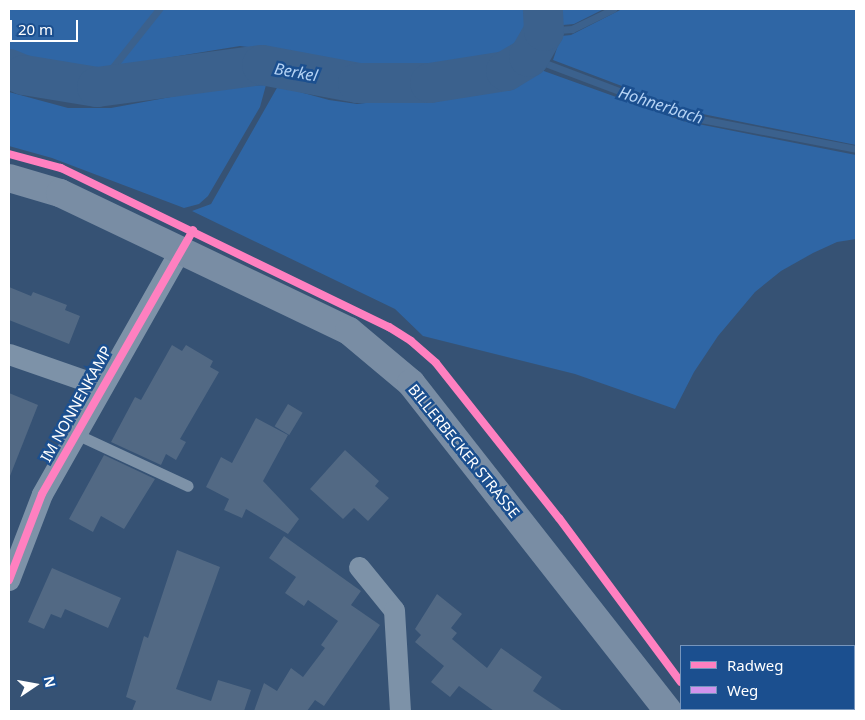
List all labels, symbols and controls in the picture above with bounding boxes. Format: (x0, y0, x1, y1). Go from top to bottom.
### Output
scale bar (12, 10, 80, 42)
text: 20 m (18, 19, 53, 39)
water label: Berkel (273, 59, 319, 85)
water label: Hohnerbach (616, 82, 706, 128)
street label: IM NONNENKAMP (37, 343, 115, 465)
street label: BILLERBECKER STRASSE (404, 380, 524, 522)
legend (680, 645, 855, 710)
text: Radweg (727, 655, 783, 675)
north arrow (10, 660, 60, 710)
text: N (40, 674, 61, 689)
text: Weg (727, 680, 758, 700)

